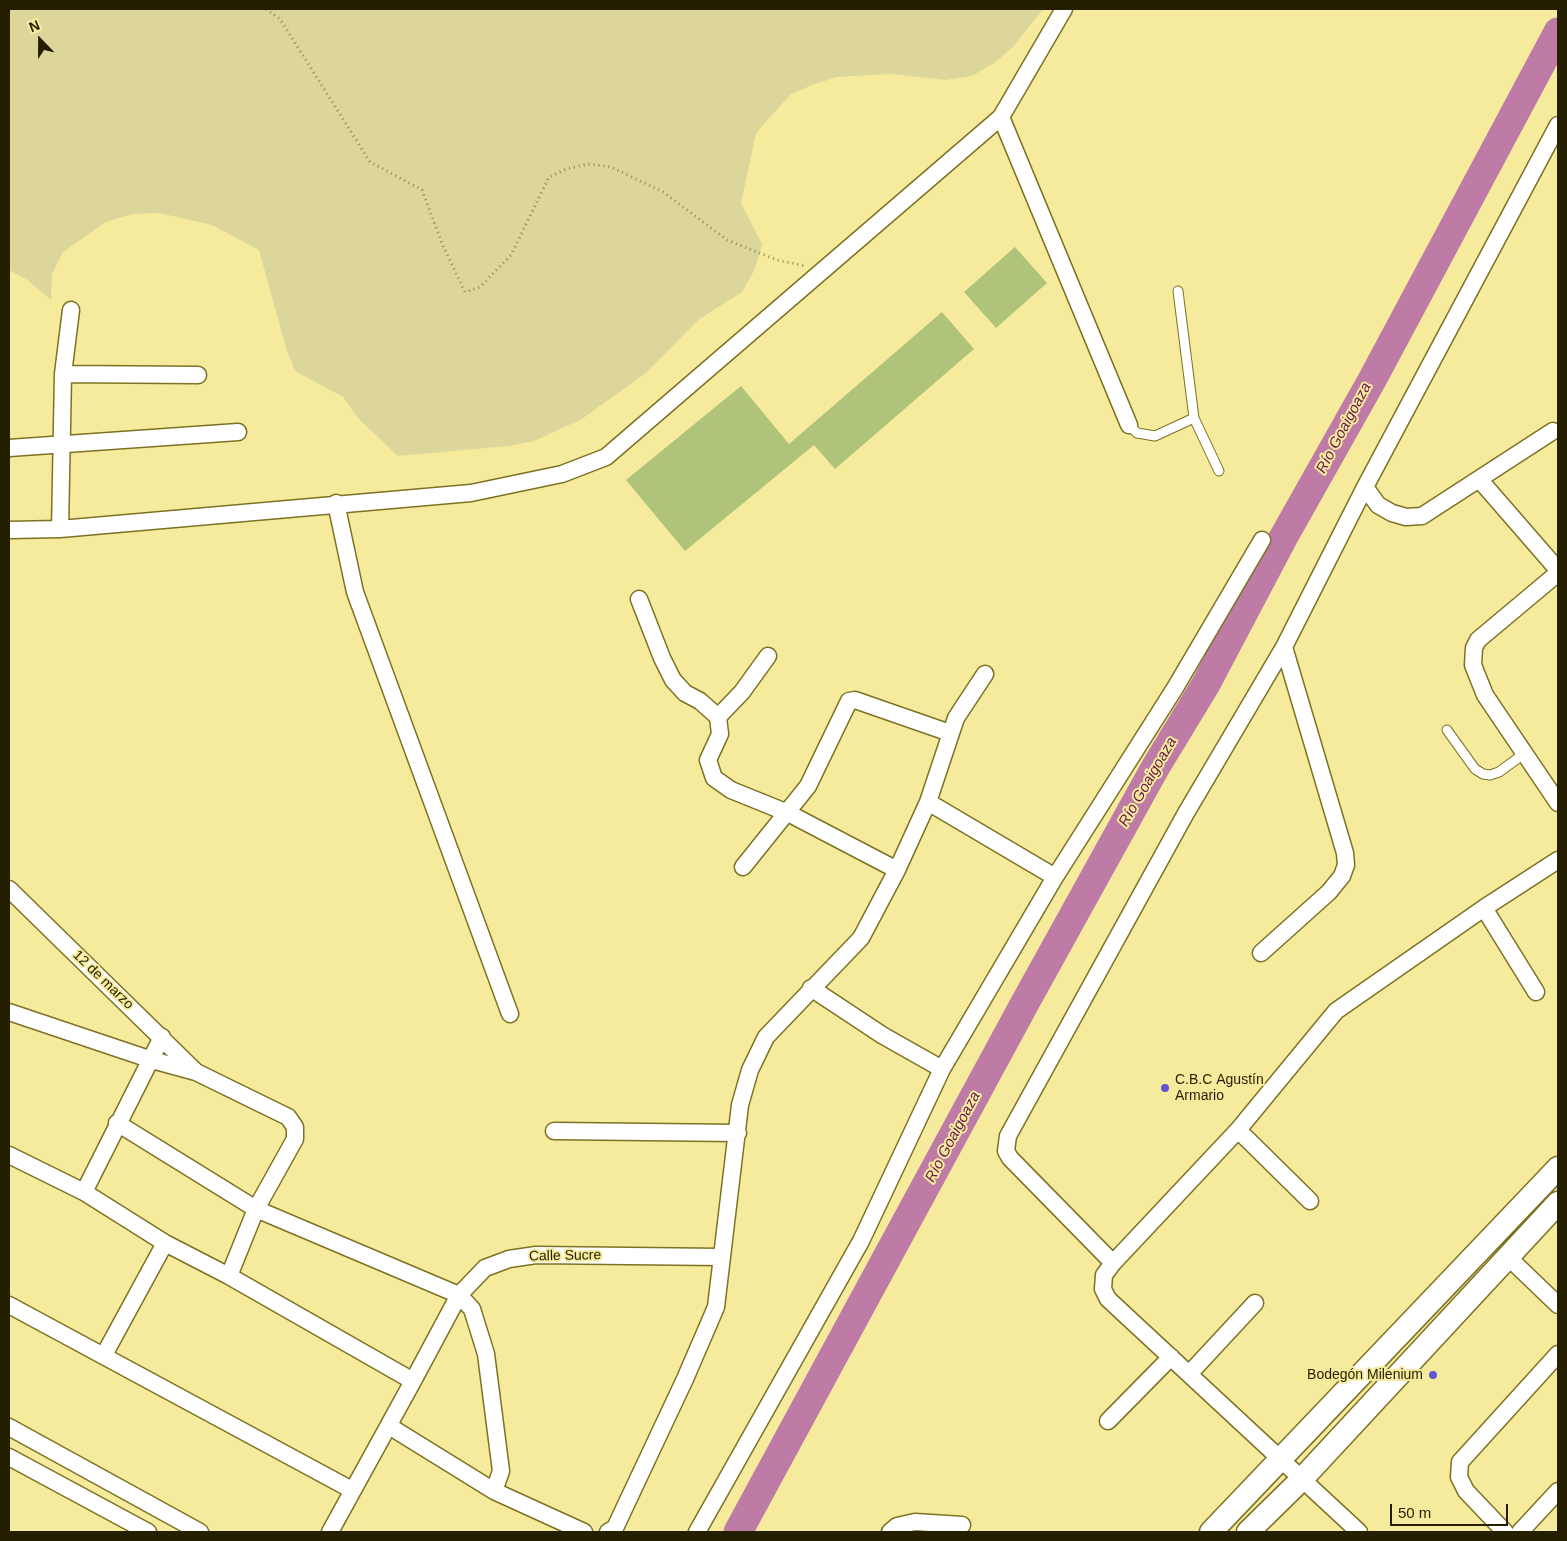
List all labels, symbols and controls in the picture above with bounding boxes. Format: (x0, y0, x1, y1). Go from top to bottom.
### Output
north arrow (15, 15, 65, 65)
text: N (27, 17, 42, 35)
water label: Río Goaigoaza (1313, 380, 1375, 476)
water label: Río Goaigoaza (1115, 734, 1181, 830)
street label: 12 de marzo (69, 947, 137, 1013)
place label: C.B.C Agustín Armario (1175, 1072, 1264, 1104)
marker: C.B.C Agustín Armario (1159, 1082, 1171, 1094)
water label: Río Goaigoaza (922, 1089, 984, 1185)
street label: Calle Sucre (529, 1247, 601, 1265)
place label: Bodegón Milenium (1307, 1367, 1423, 1383)
marker: Bodegón Milenium (1427, 1369, 1439, 1381)
scale bar (1392, 1494, 1510, 1526)
text: 50 m (1398, 1504, 1431, 1521)

